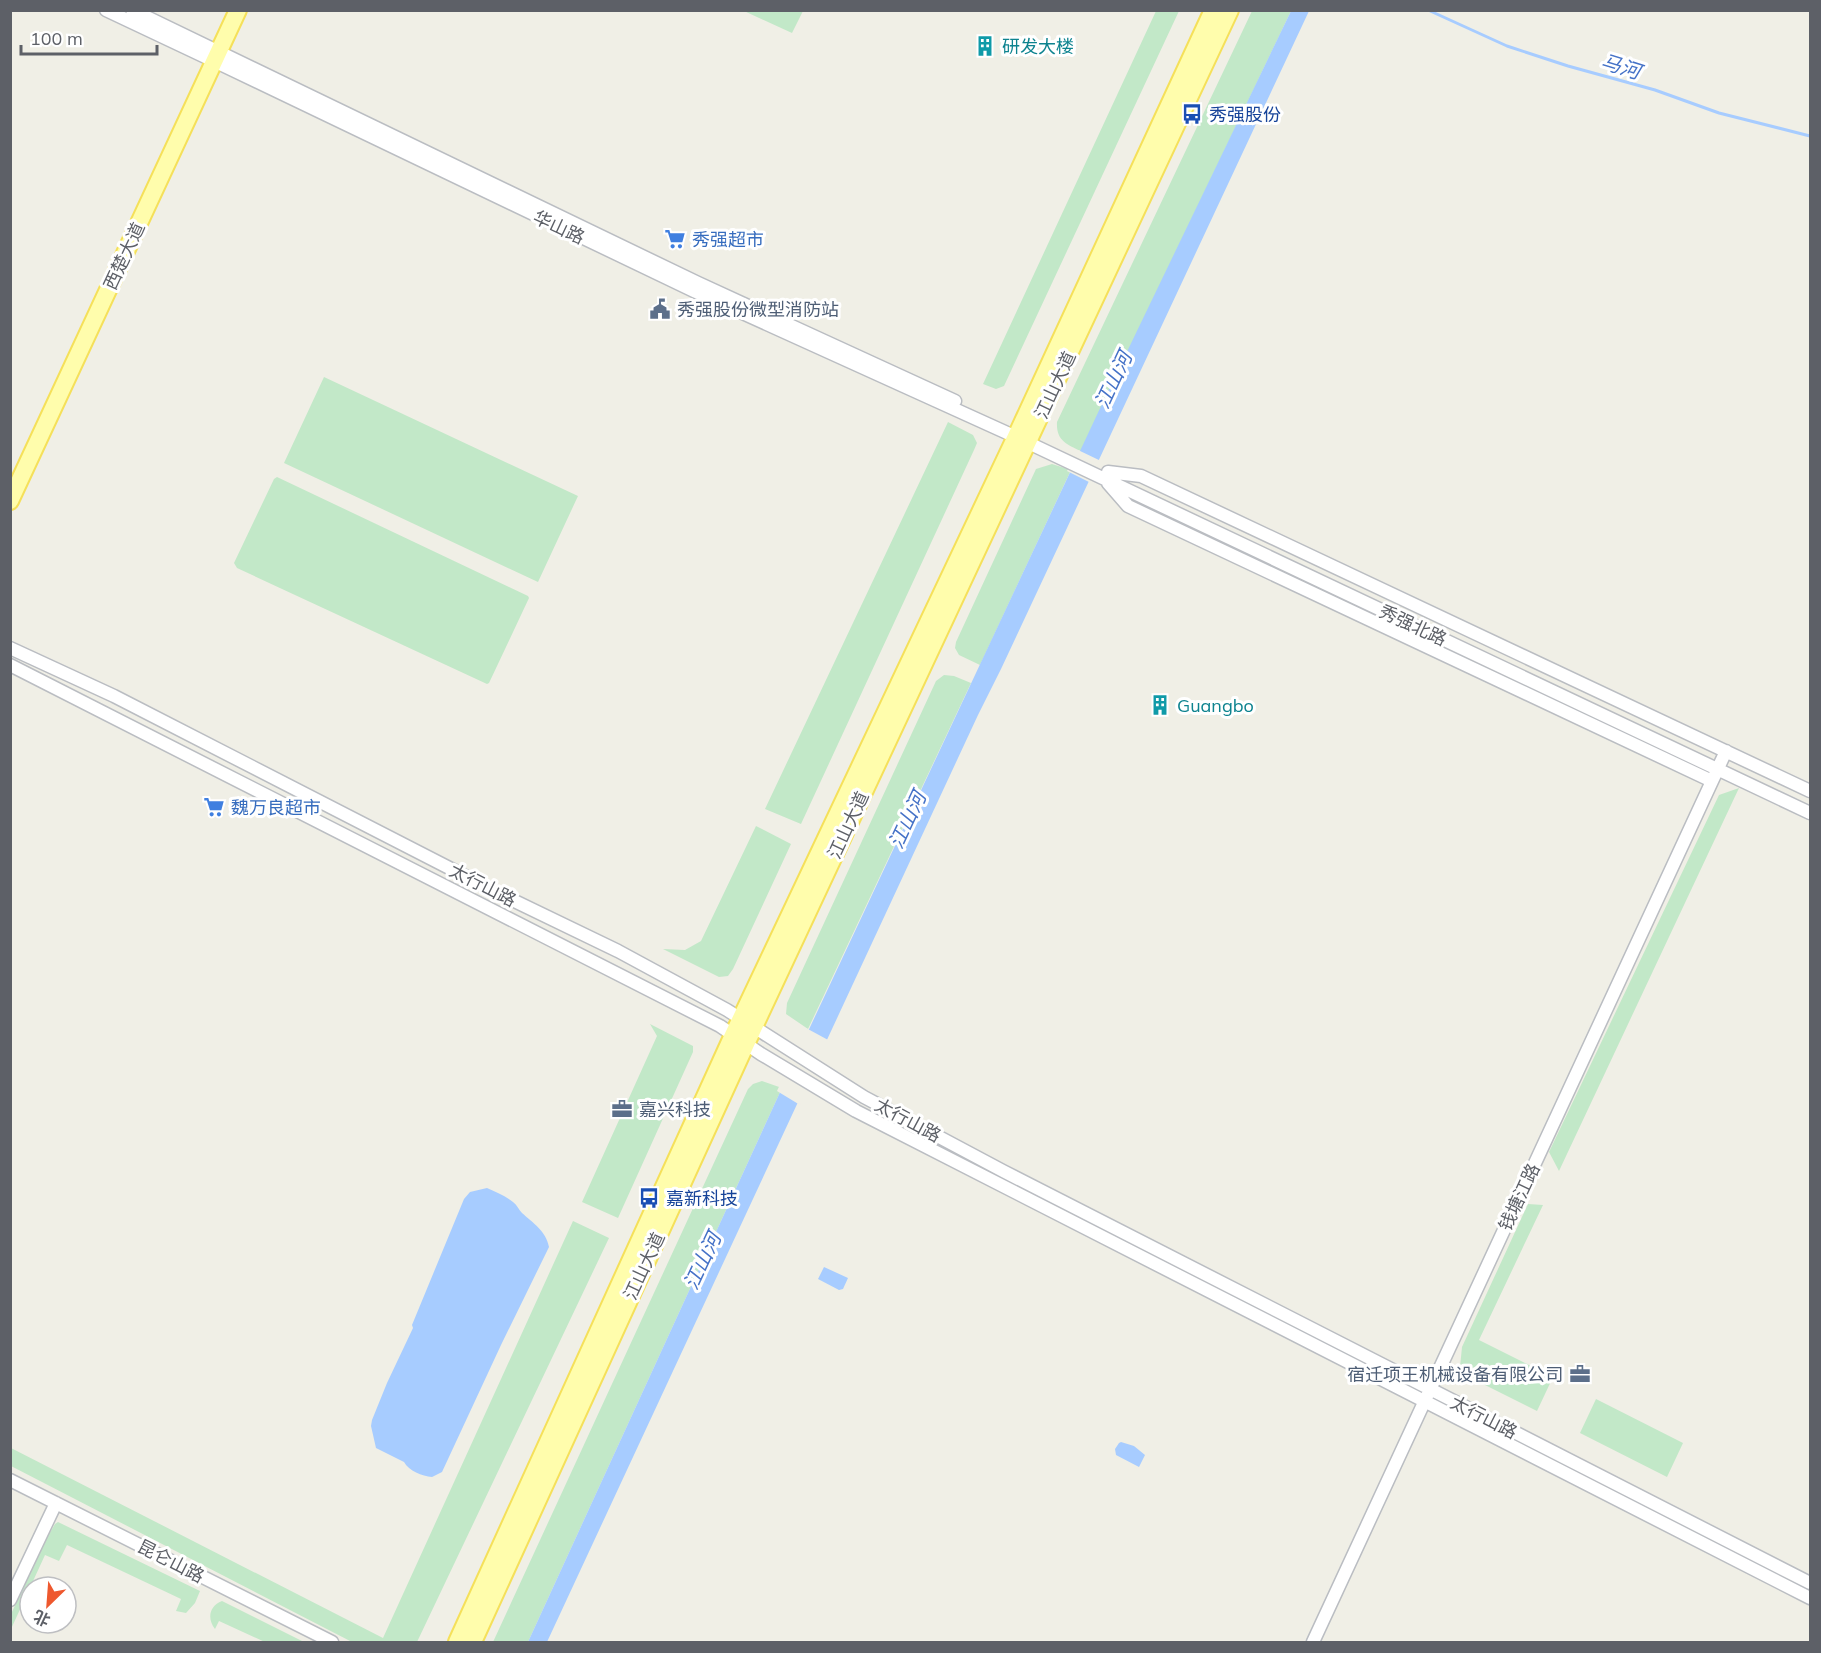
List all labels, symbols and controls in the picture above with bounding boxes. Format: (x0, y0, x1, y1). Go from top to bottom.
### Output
scale bar (21, 18, 158, 56)
text: 100 m (30, 27, 83, 50)
building icon: 研发大楼 (973, 34, 997, 58)
place label: 研发大楼 (1002, 35, 1074, 58)
water label: 马河 (1598, 48, 1648, 85)
bus stop icon: 秀强股份 (1180, 102, 1204, 126)
place label: 秀强股份 (1209, 103, 1281, 126)
street label: 华山路 (530, 205, 588, 249)
street label: 西楚大道 (98, 219, 150, 293)
supermarket icon: 秀强超市 (663, 227, 687, 251)
place label: 秀强超市 (692, 228, 764, 251)
public building icon: 秀强股份微型消防站 (648, 297, 672, 321)
place label: 秀强股份微型消防站 (677, 298, 839, 321)
water label: 江山河 (1089, 344, 1139, 412)
street label: 江山大道 (1029, 348, 1081, 422)
street label: 秀强北路 (1376, 599, 1450, 651)
building icon: Guangbo (1148, 693, 1172, 717)
place label: Guangbo (1177, 694, 1254, 717)
water label: 江山河 (883, 784, 933, 852)
street label: 江山大道 (822, 788, 874, 862)
supermarket icon: 魏万良超市 (202, 795, 226, 819)
place label: 魏万良超市 (231, 796, 321, 819)
street label: 太行山路 (446, 858, 520, 912)
street label: 太行山路 (871, 1093, 945, 1147)
office icon: 嘉兴科技 (610, 1097, 634, 1121)
place label: 嘉兴科技 (639, 1098, 711, 1121)
street label: 钱塘江路 (1493, 1160, 1545, 1234)
bus stop icon: 嘉新科技 (637, 1186, 661, 1210)
place label: 嘉新科技 (666, 1187, 738, 1210)
water label: 江山河 (678, 1225, 728, 1293)
street label: 江山大道 (618, 1229, 670, 1303)
office icon: 宿迁项王机械设备有限公司 (1568, 1362, 1592, 1386)
place label: 宿迁项王机械设备有限公司 (1347, 1363, 1563, 1386)
street label: 太行山路 (1447, 1390, 1521, 1444)
street label: 昆仑山路 (134, 1534, 208, 1588)
north arrow (18, 1575, 78, 1635)
text: 北 (30, 1606, 53, 1631)

